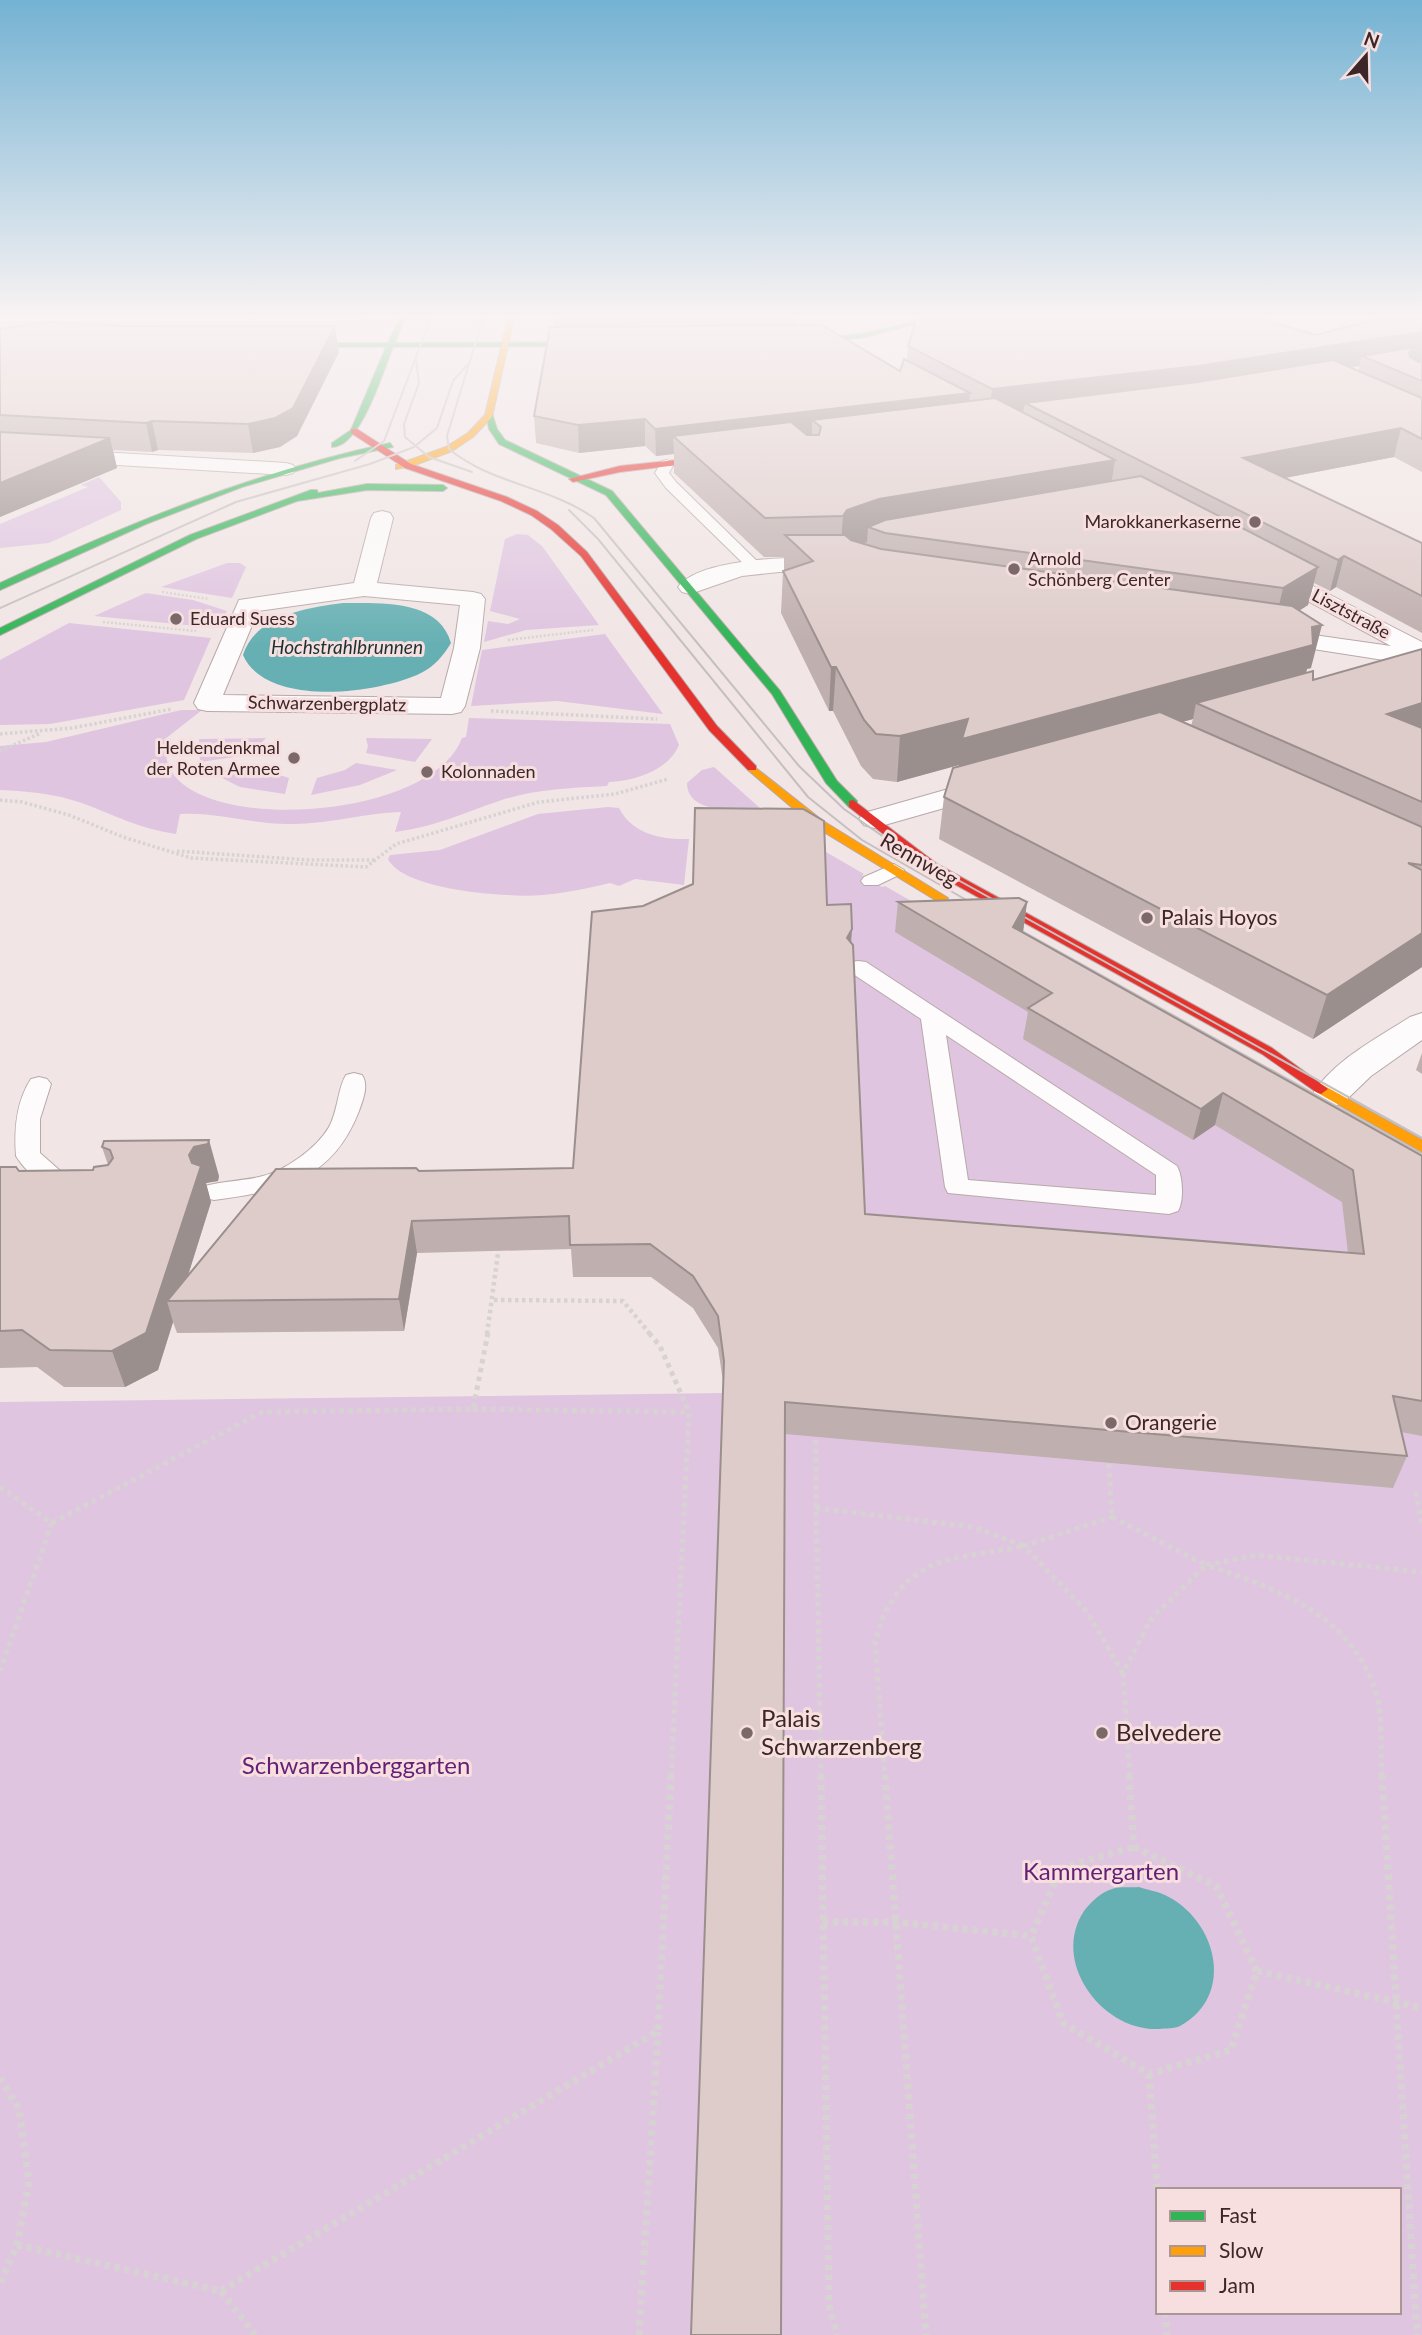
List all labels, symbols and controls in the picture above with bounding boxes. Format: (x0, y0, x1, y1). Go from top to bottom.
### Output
north arrow (1331, 21, 1401, 91)
text: N (1361, 26, 1383, 53)
place label: Marokkanerkaserne (1084, 510, 1241, 532)
marker: Marokkanerkaserne (1247, 514, 1263, 530)
place label: Arnold Schönberg Center (1028, 547, 1171, 590)
marker: Arnold Schönberg Center (1006, 561, 1022, 577)
street label: Lisztstraße (1309, 583, 1394, 643)
place label: Eduard Suess (190, 607, 295, 629)
marker: Eduard Suess (168, 611, 184, 627)
water label: Hochstrahlbrunnen (271, 635, 423, 658)
street label: Schwarzenbergplatz (248, 691, 406, 715)
place label: Heldendenkmal der Roten Armee (146, 736, 280, 779)
marker: Heldendenkmal der Roten Armee (286, 750, 302, 766)
place label: Kolonnaden (441, 760, 536, 782)
marker: Kolonnaden (419, 764, 435, 780)
street label: Rennweg (877, 827, 963, 891)
place label: Palais Hoyos (1161, 904, 1277, 929)
marker: Palais Hoyos (1139, 910, 1155, 926)
place label: Orangerie (1125, 1409, 1217, 1434)
marker: Orangerie (1103, 1415, 1119, 1431)
place label: Palais Schwarzenberg (761, 1703, 922, 1760)
place label: Belvedere (1116, 1717, 1221, 1746)
marker: Palais Schwarzenberg (739, 1725, 755, 1741)
marker: Belvedere (1094, 1725, 1110, 1741)
park label: Schwarzenberggarten (242, 1750, 470, 1779)
park label: Kammergarten (1023, 1856, 1179, 1885)
legend (1156, 2188, 1401, 2314)
text: Fast (1219, 2202, 1257, 2227)
text: Slow (1219, 2237, 1264, 2262)
text: Jam (1219, 2272, 1255, 2297)

